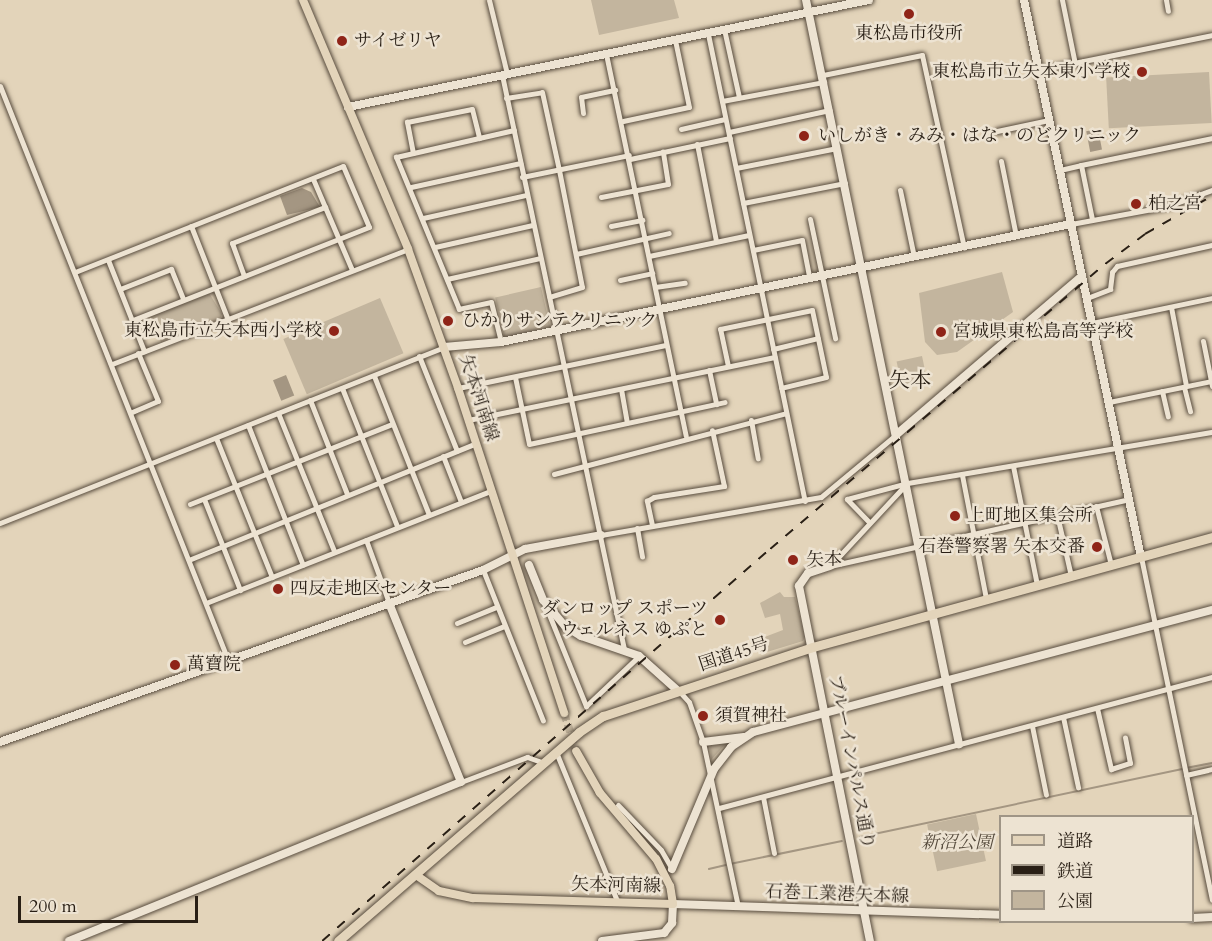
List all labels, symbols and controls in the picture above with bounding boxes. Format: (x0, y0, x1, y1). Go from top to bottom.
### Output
marker: 東松島市役所 (902, 7, 916, 21)
place label: 東松島市役所 (855, 23, 963, 45)
place label: サイゼリヤ (354, 30, 444, 52)
marker: サイゼリヤ (335, 34, 349, 48)
place label: 東松島市立矢本東小学校 (932, 61, 1130, 83)
marker: 東松島市立矢本東小学校 (1135, 65, 1149, 79)
place label: いしがき・みみ・はな・のどクリニック (818, 125, 1142, 147)
marker: いしがき・みみ・はな・のどクリニック (795, 127, 813, 145)
place label: 柏之宮 (1148, 193, 1202, 215)
marker: 柏之宮 (1129, 197, 1143, 211)
place label: ひかりサンテクリニック (462, 310, 660, 332)
marker: ひかりサンテクリニック (439, 312, 457, 330)
place label: 東松島市立矢本西小学校 (124, 320, 322, 342)
place label: 宮城県東松島高等学校 (953, 321, 1133, 343)
marker: 東松島市立矢本西小学校 (327, 324, 341, 338)
marker: 宮城県東松島高等学校 (934, 325, 948, 339)
street label: 矢本河南線 (454, 352, 502, 444)
district label: 矢本 (889, 368, 931, 394)
place label: 上町地区集会所 (967, 505, 1093, 527)
marker: 上町地区集会所 (948, 509, 962, 523)
place label: 石巻警察署 矢本交番 (918, 536, 1085, 558)
marker: 石巻警察署 矢本交番 (1090, 540, 1104, 554)
place label: 矢本 (806, 549, 842, 571)
marker: 矢本 (784, 551, 802, 569)
place label: 四反走地区センター (290, 578, 452, 600)
marker: 四反走地区センター (271, 582, 285, 596)
place label: ダンロップ スポーツ ウェルネス ゆぷと (541, 599, 708, 642)
marker: ダンロップ スポーツ ウェルネス ゆぷと (713, 613, 727, 627)
street label: 国道45号 (696, 634, 772, 676)
place label: 萬寶院 (187, 654, 241, 676)
marker: 萬寶院 (168, 658, 182, 672)
street label: ブルーインパルス通り (823, 672, 879, 852)
place label: 須賀神社 (715, 705, 787, 727)
marker: 須賀神社 (696, 709, 710, 723)
legend (999, 815, 1194, 923)
text: 道路 (1057, 829, 1093, 854)
park label: 新沼公園 (921, 832, 993, 854)
text: 鉄道 (1057, 859, 1093, 884)
street label: 矢本河南線 (571, 874, 661, 898)
street label: 石巻工業港矢本線 (765, 882, 909, 908)
scale bar (21, 884, 201, 922)
text: 公園 (1057, 889, 1093, 914)
text: 200 m (29, 894, 77, 919)

